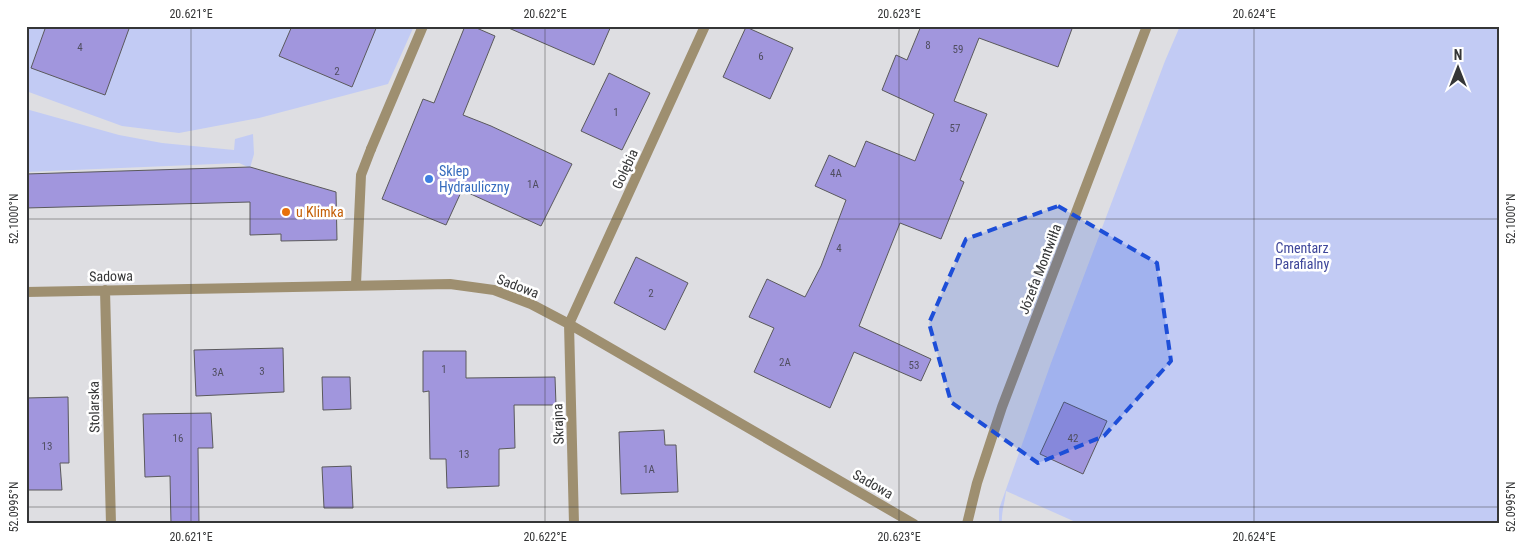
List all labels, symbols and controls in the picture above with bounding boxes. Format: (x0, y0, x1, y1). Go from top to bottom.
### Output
text: 20.621°E (169, 7, 213, 21)
text: 20.622°E (523, 7, 567, 21)
text: 20.623°E (877, 7, 921, 21)
text: 20.624°E (1232, 7, 1276, 21)
house number: 8 (925, 39, 931, 52)
house number: 4 (77, 41, 83, 54)
north arrow (1432, 42, 1482, 92)
house number: 59 (953, 43, 963, 56)
text: N (1454, 47, 1462, 63)
house number: 6 (758, 50, 764, 63)
house number: 2 (334, 65, 340, 78)
house number: 1 (613, 106, 619, 119)
house number: 57 (950, 122, 960, 135)
street label: Gołębia (609, 146, 641, 192)
place label: Sklep Hydrauliczny (439, 163, 510, 195)
house number: 4A (830, 167, 843, 180)
marker: Sklep Hydrauliczny (423, 173, 435, 185)
house number: 1A (527, 178, 540, 191)
text: 52.1000°N (7, 194, 21, 244)
text: 52.1000°N (1504, 194, 1518, 244)
place label: u Klimka (296, 204, 344, 220)
marker: u Klimka (280, 206, 292, 218)
street label: Józefa Montwiłła (1015, 222, 1065, 316)
park label: Cmentarz Parafialny (1275, 240, 1329, 272)
house number: 4 (836, 242, 842, 255)
street label: Sadowa (89, 268, 133, 284)
street label: Sadowa (495, 271, 541, 301)
house number: 2 (648, 287, 654, 300)
house number: 2A (779, 356, 792, 369)
house number: 53 (909, 359, 919, 372)
house number: 1 (441, 363, 447, 376)
house number: 3 (259, 365, 265, 378)
house number: 3A (212, 366, 225, 379)
street label: Stolarska (86, 381, 102, 433)
street label: Skrajna (549, 403, 567, 445)
house number: 16 (173, 432, 183, 445)
house number: 42 (1068, 432, 1078, 445)
house number: 13 (42, 440, 52, 453)
house number: 13 (459, 448, 469, 461)
house number: 1A (643, 463, 656, 476)
street label: Sadowa (850, 466, 896, 502)
text: 52.0995°N (7, 482, 21, 532)
text: 52.0995°N (1504, 482, 1518, 532)
text: 20.621°E (169, 530, 213, 544)
text: 20.622°E (523, 530, 567, 544)
text: 20.623°E (877, 530, 921, 544)
text: 20.624°E (1232, 530, 1276, 544)

